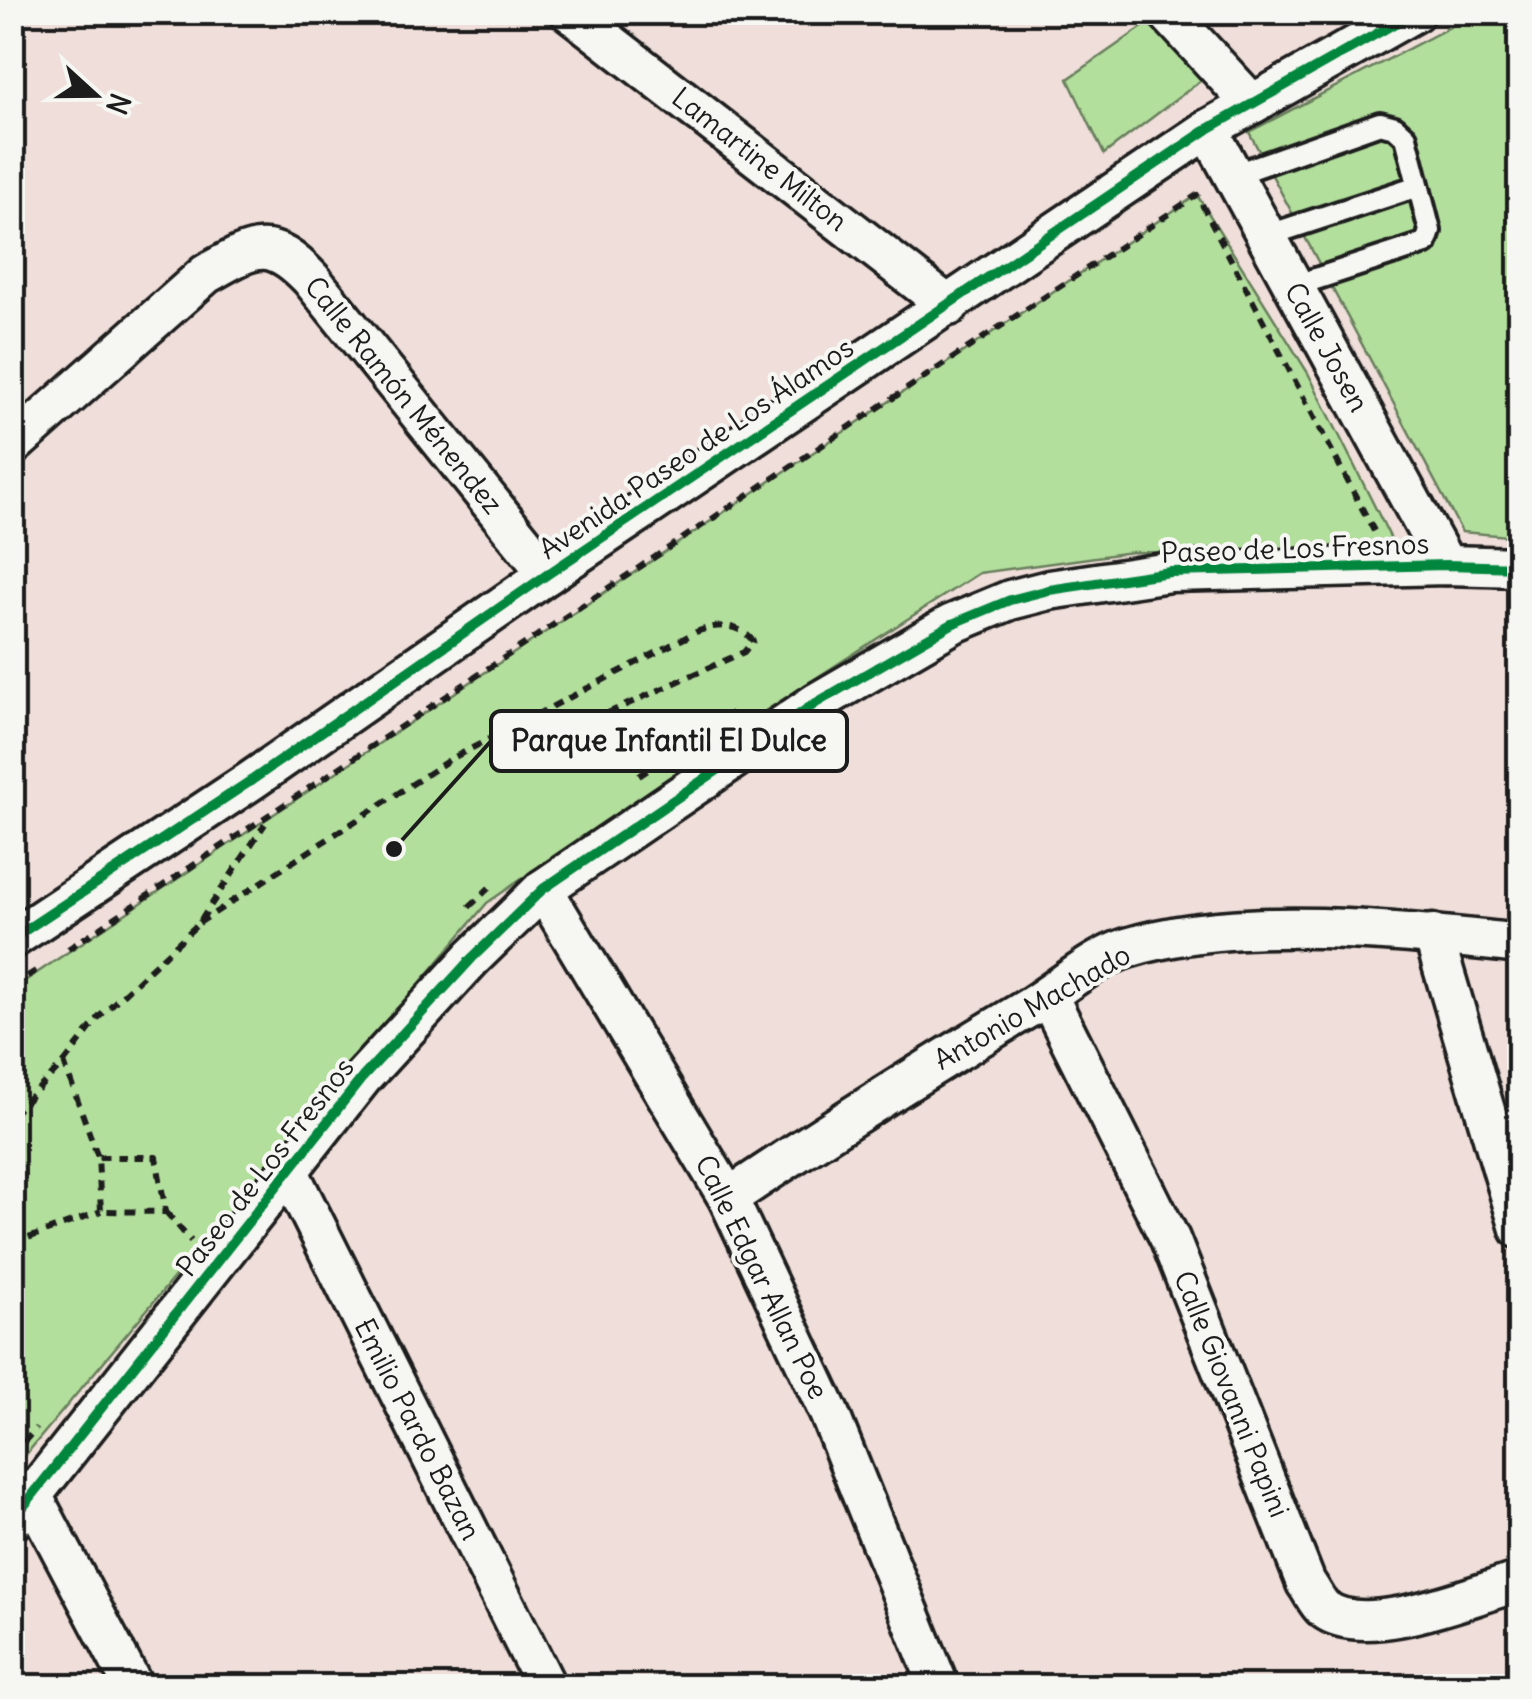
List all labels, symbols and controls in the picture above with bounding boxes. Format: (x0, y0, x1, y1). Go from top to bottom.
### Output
north arrow (45, 45, 145, 145)
street label: Lamartine Milton (665, 79, 855, 239)
text: N (98, 88, 139, 119)
street label: Calle Ramón Ménendez (297, 269, 511, 521)
street label: Calle Josen (1277, 276, 1377, 418)
street label: Avenida Paseo de Los Álamos (531, 328, 860, 567)
street label: Paseo de Los Fresnos (1160, 525, 1430, 571)
callout: Parque Infantil El Dulce (491, 711, 847, 771)
text: Parque Infantil El Dulce (511, 721, 827, 759)
street label: Antonio Machado (927, 936, 1137, 1078)
street label: Paseo de Los Fresnos (168, 1050, 362, 1284)
street label: Calle Edgar Allan Poe (687, 1149, 837, 1405)
street label: Calle Giovanni Papini (1166, 1266, 1298, 1522)
street label: Emilio Pardo Bazan (347, 1312, 489, 1546)

